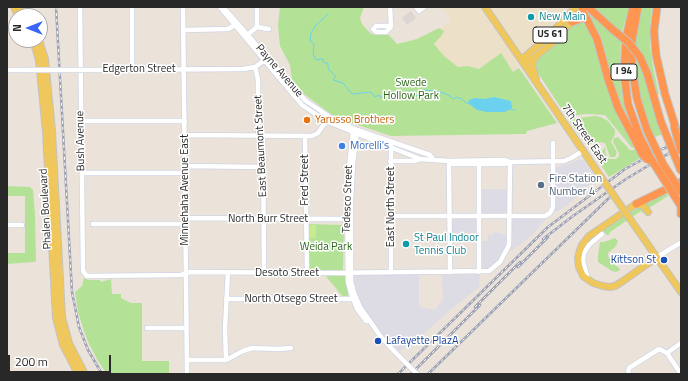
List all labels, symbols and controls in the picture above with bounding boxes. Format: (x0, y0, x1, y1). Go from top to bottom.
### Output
north arrow (8, 8, 48, 48)
place label: New Main (539, 10, 586, 24)
marker: New Main (526, 12, 536, 22)
text: N (9, 24, 25, 32)
road number: US 61 (533, 27, 567, 43)
street label: Payne Avenue (253, 42, 305, 100)
street label: Edgerton Street (102, 62, 176, 76)
road number: I 94 (611, 64, 637, 80)
park label: Swede Hollow Park (383, 76, 439, 102)
street label: East Beaumont Street (252, 95, 270, 197)
street label: 7th Street East (559, 102, 609, 166)
street label: Bush Avenue (74, 111, 88, 171)
place label: Yarusso Brothers (315, 113, 394, 127)
marker: Yarusso Brothers (302, 115, 312, 125)
street label: Minnehaha Avenue East (178, 134, 192, 246)
place label: Morelli's (350, 139, 389, 153)
marker: Morelli's (337, 141, 347, 151)
street label: Fred Street (298, 154, 312, 206)
street label: Tedesco Street (340, 165, 356, 233)
street label: East North Street (384, 167, 398, 247)
street label: Phalen Boulevard (37, 168, 55, 250)
place label: Fire Station Number 4 (549, 172, 602, 198)
marker: Fire Station Number 4 (536, 180, 546, 190)
street label: North Burr Street (228, 212, 308, 226)
place label: St Paul Indoor Tennis Club (414, 231, 479, 257)
marker: St Paul Indoor Tennis Club (401, 239, 411, 249)
park label: Weida Park (300, 240, 352, 254)
place label: Kittson St (611, 253, 656, 267)
marker: Kittson St (659, 255, 669, 265)
street label: Desoto Street (255, 266, 319, 280)
street label: North Otsego Street (244, 292, 338, 306)
place label: Lafayette PlazA (386, 334, 458, 348)
marker: Lafayette PlazA (373, 336, 383, 346)
scale bar (10, 347, 113, 373)
text: 200 m (15, 352, 48, 371)

